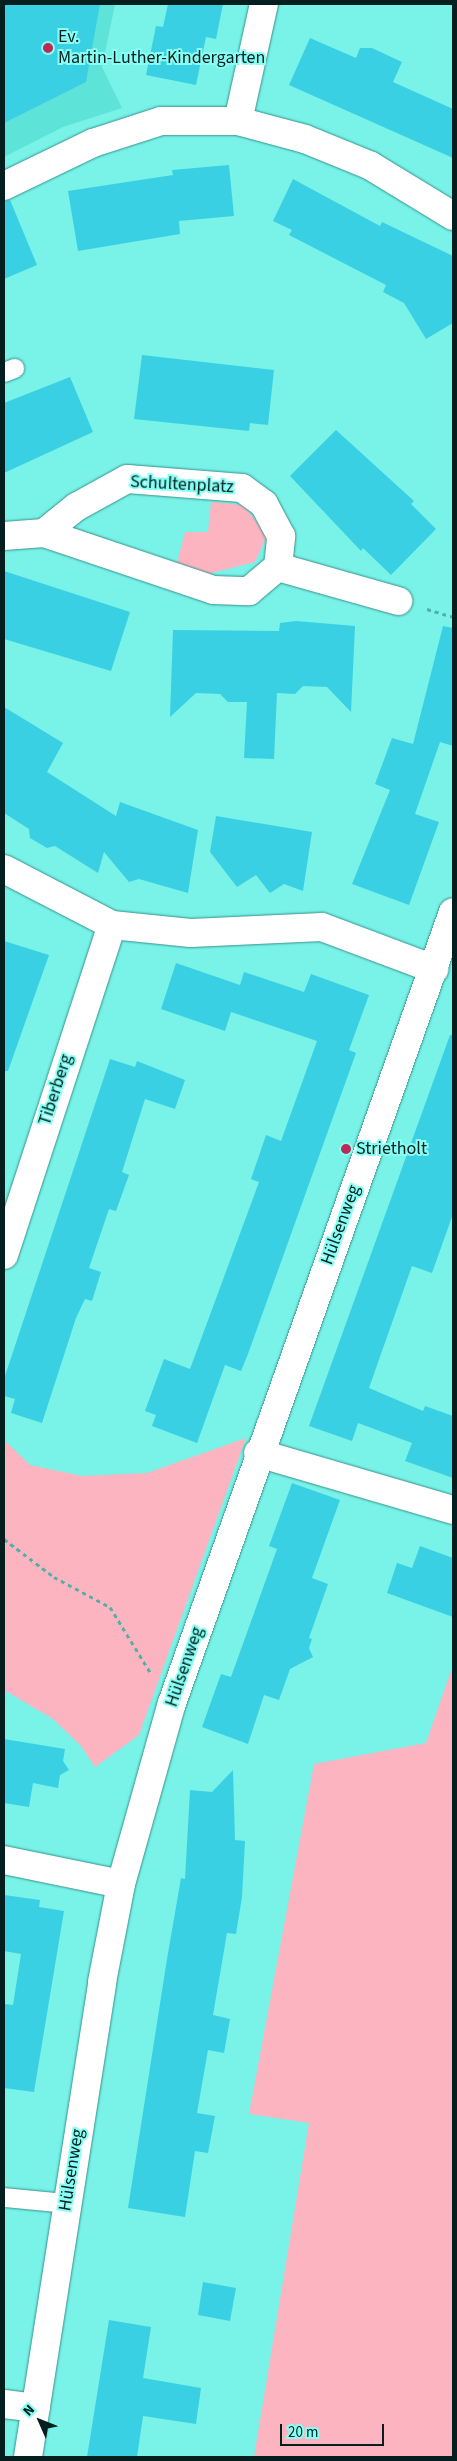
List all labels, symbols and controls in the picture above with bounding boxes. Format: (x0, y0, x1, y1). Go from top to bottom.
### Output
place label: Ev. Martin-Luther-Kindergarten (58, 27, 265, 70)
marker: Ev. Martin-Luther-Kindergarten (42, 42, 54, 54)
street label: Schultenplatz (130, 471, 234, 499)
street label: Tiberberg (34, 1052, 78, 1128)
place label: Strietholt (356, 1138, 427, 1160)
marker: Strietholt (340, 1143, 352, 1155)
street label: Hülsenweg (317, 1182, 365, 1268)
street label: Hülsenweg (161, 1624, 209, 1710)
street label: Hülsenweg (55, 2127, 89, 2213)
north arrow (15, 2396, 65, 2446)
text: N (19, 2400, 40, 2421)
scale bar (282, 2414, 386, 2446)
text: 20 m (288, 2422, 318, 2443)

